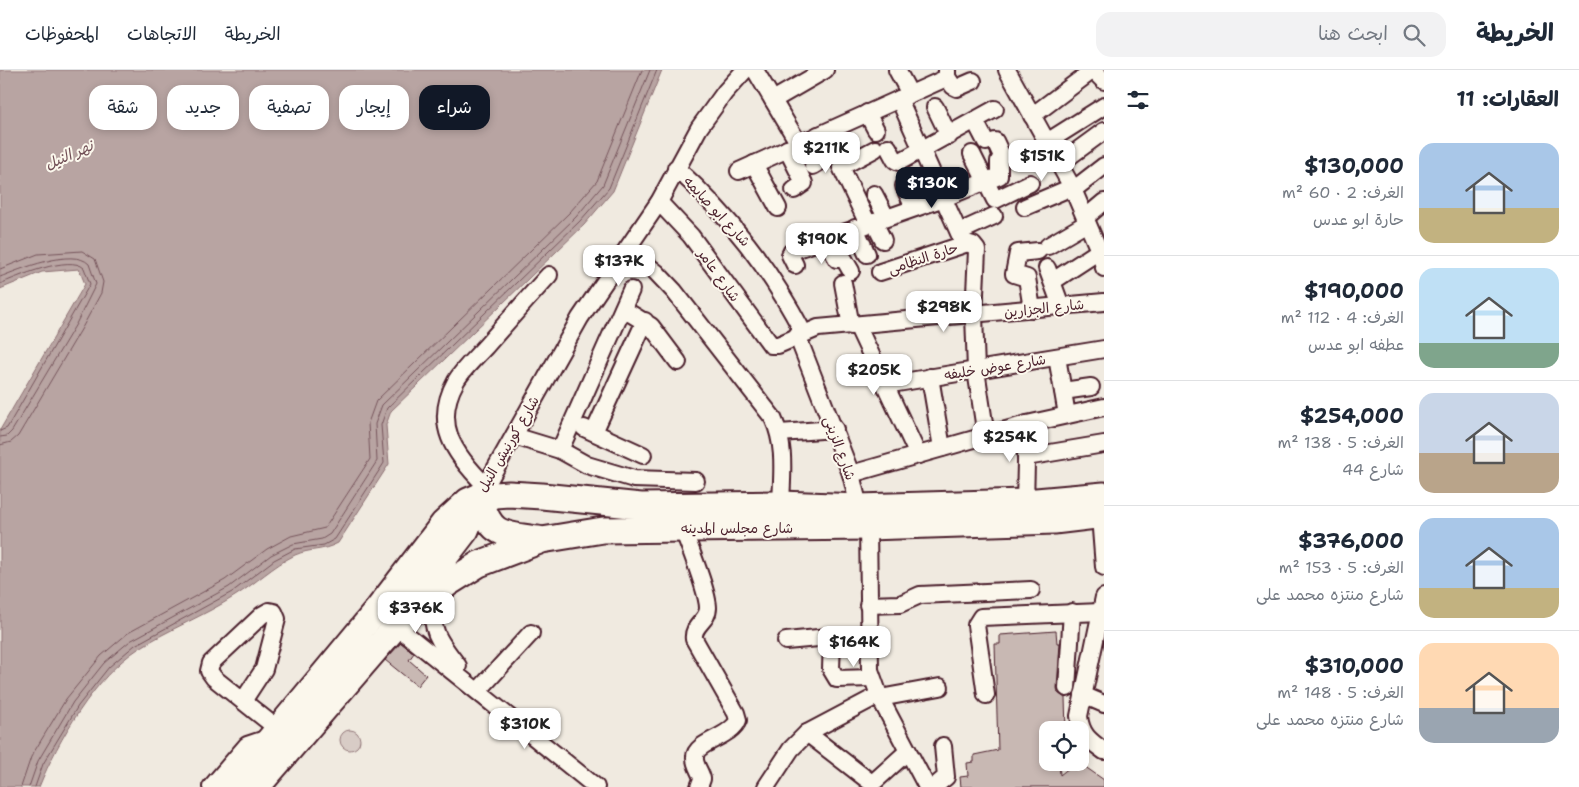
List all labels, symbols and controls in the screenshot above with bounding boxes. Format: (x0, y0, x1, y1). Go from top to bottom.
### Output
search box (1096, 12, 1446, 57)
text: الخريطة (1476, 17, 1554, 49)
text: ابحث هنا (1318, 21, 1388, 46)
icon: search (1400, 21, 1428, 49)
text: المحفوظات (25, 22, 99, 46)
text: الاتجاهات (127, 22, 197, 46)
text: الخريطة (225, 22, 281, 46)
chip: شقة (89, 85, 157, 130)
chip: جديد (167, 85, 239, 130)
chip: تصفية (249, 85, 329, 130)
chip: إيجار (339, 85, 409, 130)
chip: شراء (419, 85, 490, 130)
text: العقارات: 11 (1456, 85, 1559, 113)
icon: filters (1124, 86, 1152, 114)
pin: $211K (791, 132, 861, 174)
water label: نهر النيل (42, 135, 98, 175)
text: $211K (803, 137, 849, 158)
pin: $151K (1007, 140, 1077, 182)
text: $151K (1019, 145, 1065, 166)
text: $130,000 (1304, 152, 1404, 180)
icon: home (1459, 163, 1519, 223)
pin: $130K (897, 166, 967, 209)
street label: شارع ابو صايمه (679, 172, 754, 251)
text: $130K (907, 172, 957, 193)
text: الغرف: 2 · 60 m² (1282, 182, 1404, 203)
text: حارة ابو عدس (1313, 209, 1404, 230)
pin: $190K (787, 222, 857, 265)
text: $190K (797, 228, 847, 249)
street label: حارة النظامى (886, 238, 960, 278)
pin: $137K (584, 244, 654, 287)
street label: شارع عامر (692, 244, 744, 306)
text: $137K (594, 250, 644, 271)
text: $190,000 (1304, 277, 1404, 305)
icon: home (1459, 288, 1519, 348)
pin: $298K (909, 290, 979, 333)
street label: شارع الجزارين (1003, 295, 1085, 322)
text: $298K (917, 296, 971, 317)
text: الغرف: 4 · 112 m² (1281, 307, 1404, 328)
text: عطفه ابو عدس (1308, 334, 1404, 355)
street label: شارع عوض خليفه (943, 350, 1047, 385)
pin: $205K (839, 354, 909, 396)
text: $205K (847, 359, 901, 380)
street label: شارع كورنيش النيل (473, 393, 544, 496)
text: $254,000 (1300, 402, 1404, 430)
street label: شارع الزينى (819, 413, 860, 483)
icon: home (1459, 413, 1519, 473)
pin: $254K (975, 420, 1045, 463)
text: $254K (983, 426, 1037, 447)
text: الغرف: 5 · 138 m² (1277, 432, 1404, 453)
text: شارع 44 (1342, 459, 1404, 480)
street label: شارع مجلس المدينه (681, 519, 793, 538)
text: $376,000 (1298, 527, 1404, 555)
icon: home (1459, 538, 1519, 598)
text: الغرف: 5 · 153 m² (1279, 557, 1404, 578)
text: شارع منتزه محمد على (1256, 584, 1404, 605)
pin: $376K (381, 592, 451, 634)
text: $376K (389, 597, 443, 618)
pin: $164K (819, 626, 889, 668)
text: $164K (829, 631, 879, 652)
text: $310,000 (1304, 652, 1404, 680)
icon: home (1459, 663, 1519, 723)
text: الغرف: 5 · 148 m² (1277, 682, 1404, 703)
pin: $310K (490, 708, 560, 750)
text: شارع منتزه محمد على (1256, 709, 1404, 730)
text: $310K (500, 713, 550, 734)
map controls (1039, 721, 1089, 771)
button: locate (1039, 721, 1089, 771)

